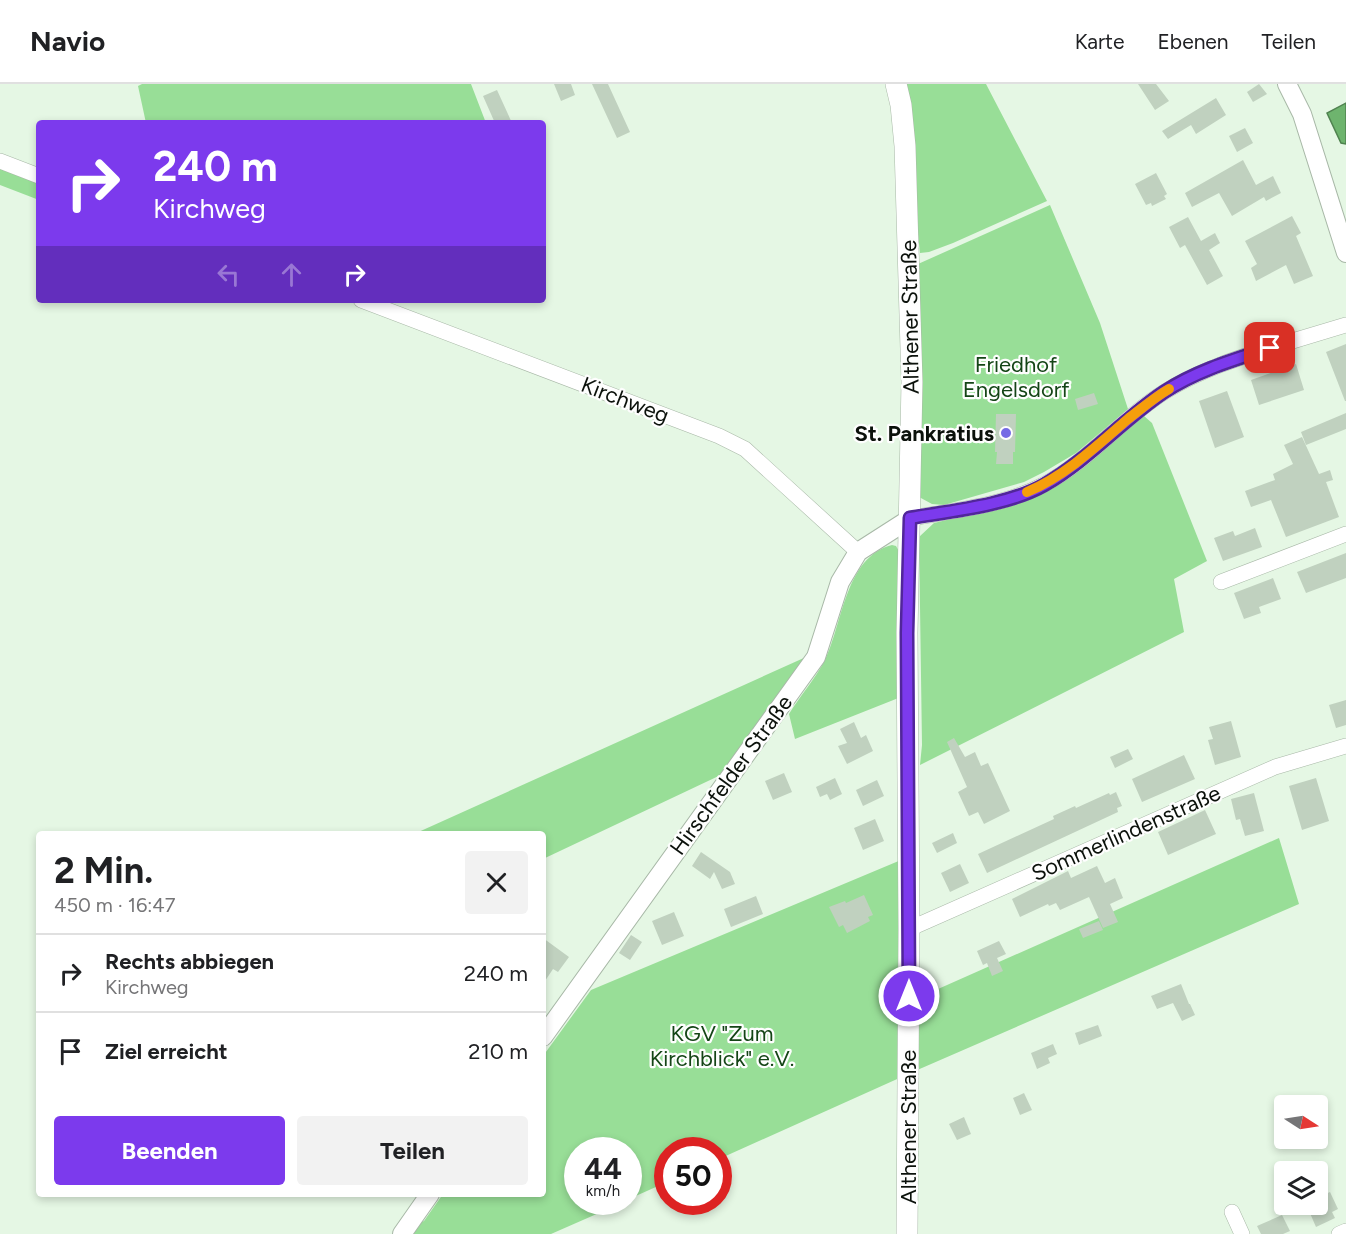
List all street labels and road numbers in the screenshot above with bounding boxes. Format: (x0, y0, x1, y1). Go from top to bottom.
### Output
street label: Althener Straße (895, 240, 925, 394)
street label: Kirchweg (577, 371, 673, 429)
street label: Hirschfelder Straße (664, 690, 798, 860)
street label: Sommerlindenstraße (1027, 779, 1225, 887)
street label: Althener Straße (895, 1050, 922, 1204)

